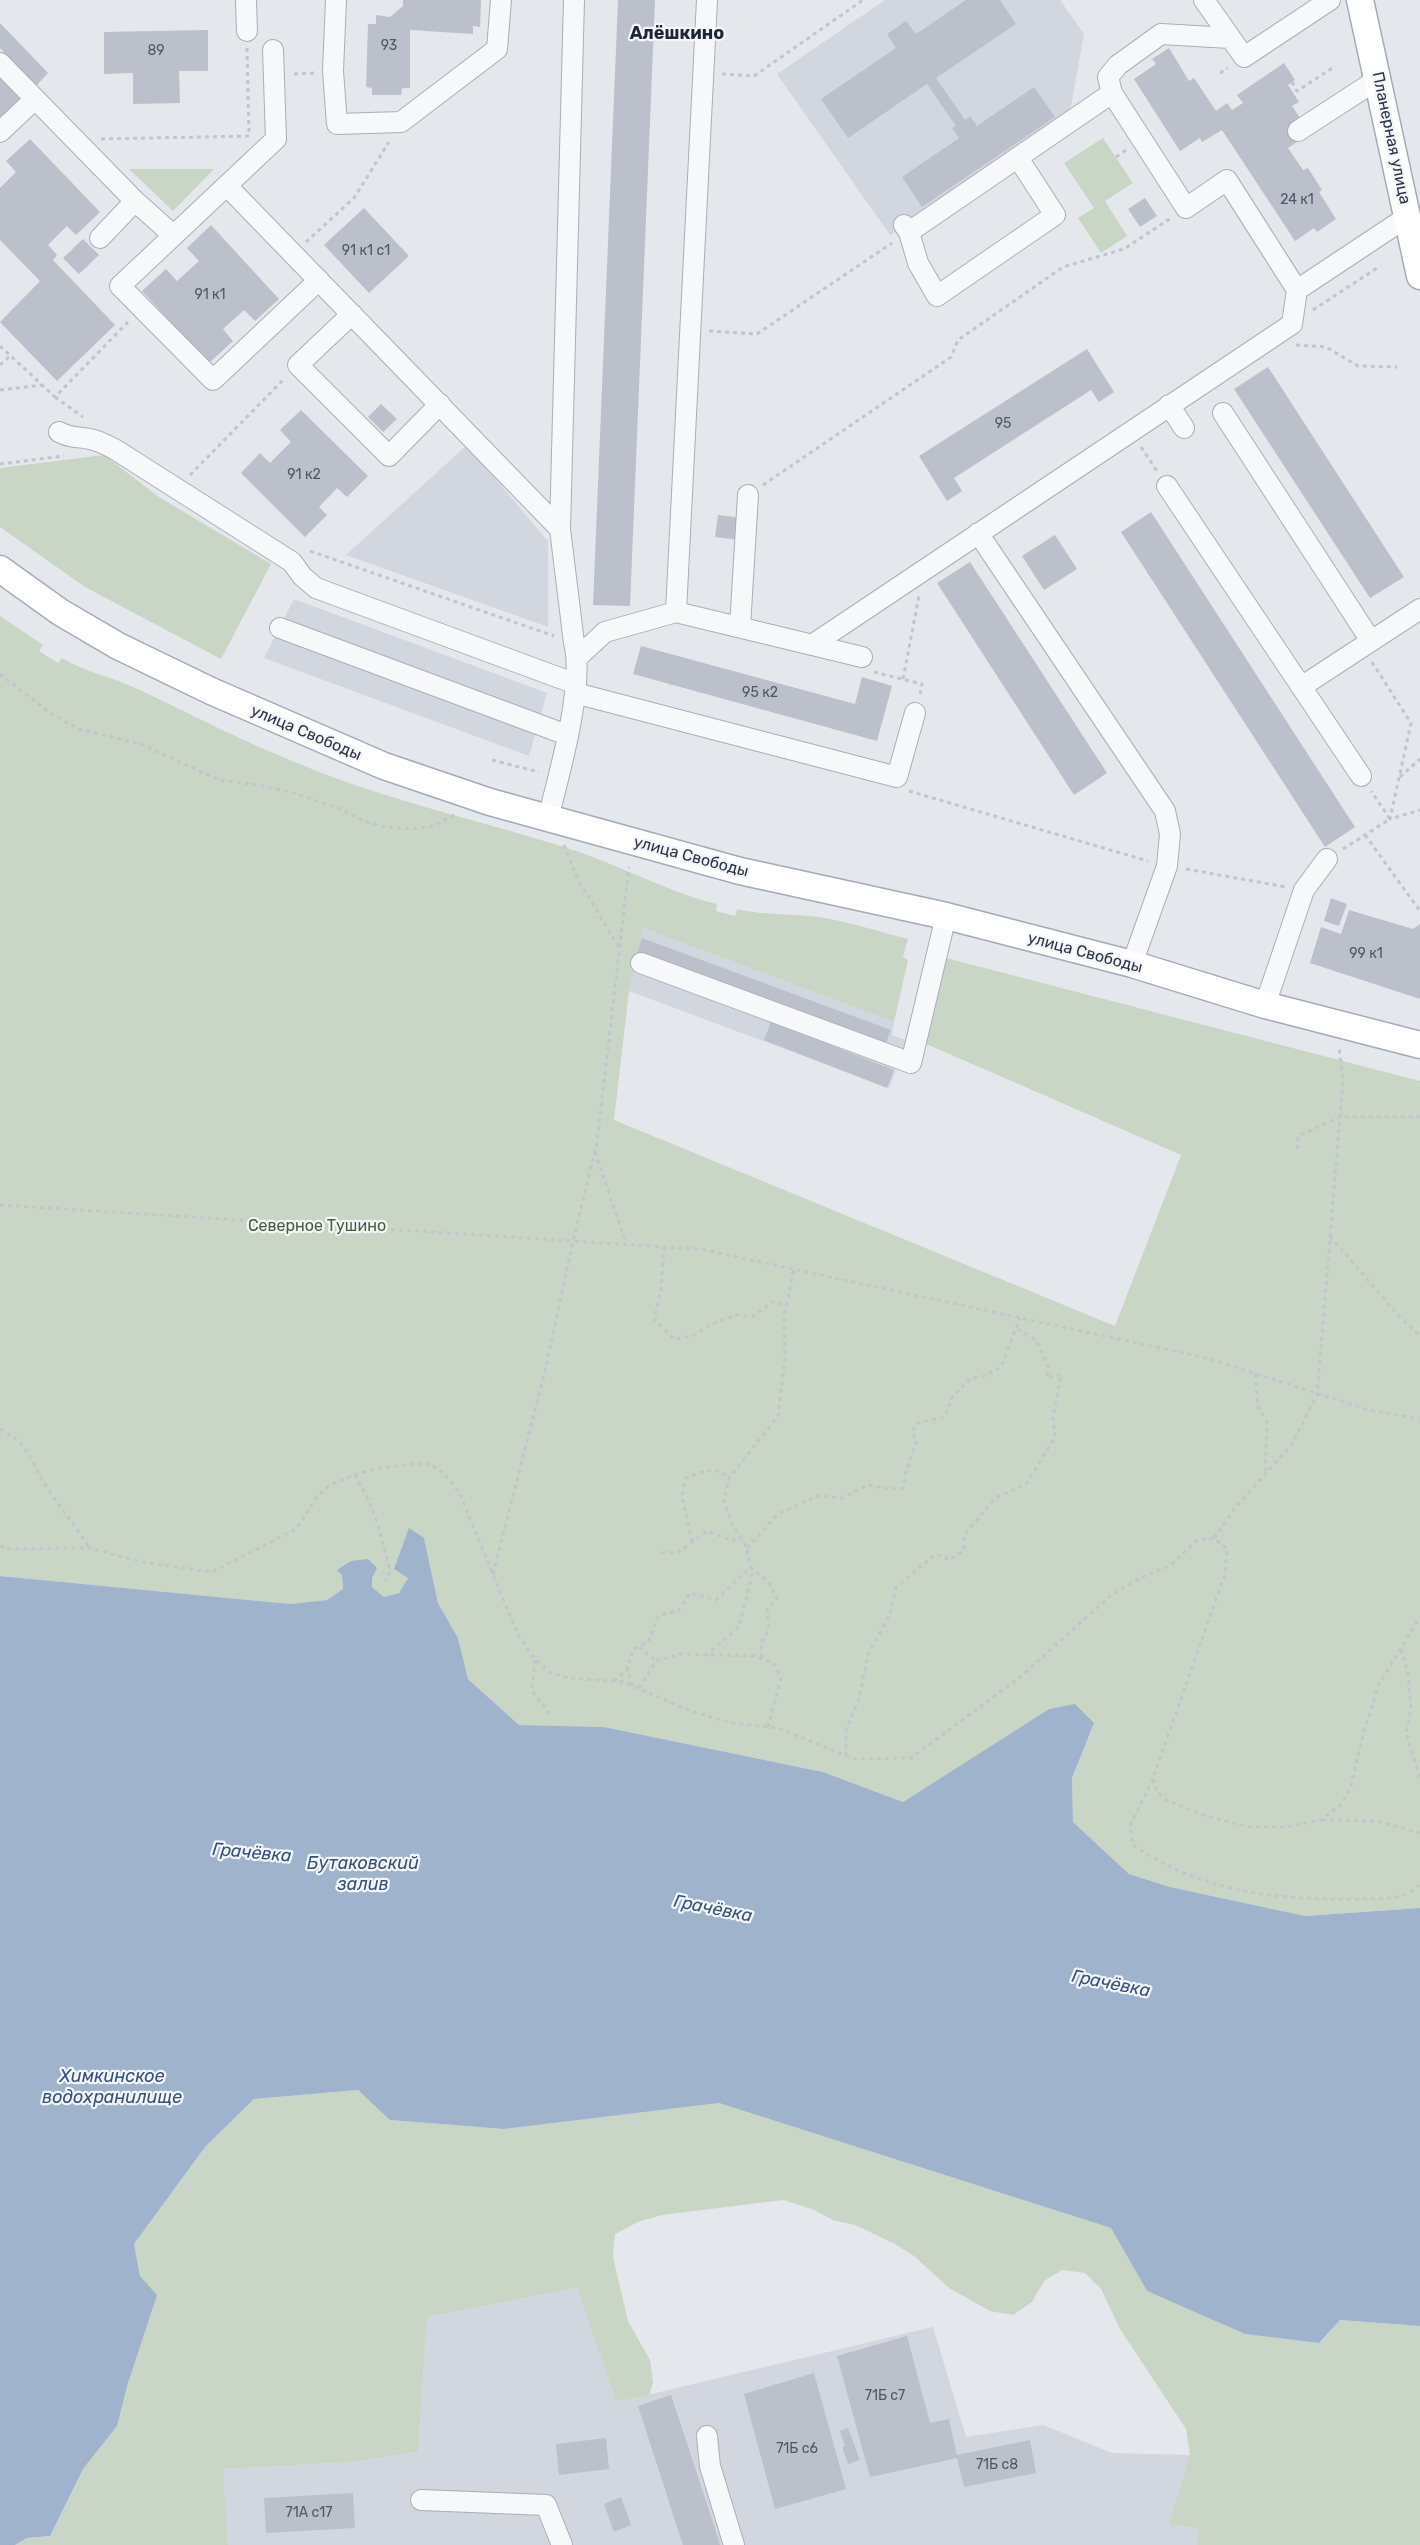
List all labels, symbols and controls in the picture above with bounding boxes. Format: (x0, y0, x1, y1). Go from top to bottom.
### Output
district label: Алёшкино (630, 23, 724, 45)
house number: 93 (381, 38, 397, 54)
house number: 89 (147, 43, 165, 59)
street label: Планерная улица (1368, 70, 1414, 206)
house number: 24 к1 (1280, 192, 1314, 208)
house number: 91 к1 с1 (342, 243, 390, 259)
house number: 91 к1 (194, 287, 226, 303)
house number: 95 (995, 416, 1011, 432)
house number: 91 к2 (287, 467, 321, 483)
house number: 95 к2 (742, 685, 778, 701)
street label: улица Свободы (248, 701, 364, 765)
street label: улица Свободы (631, 832, 751, 882)
street label: улица Свободы (1025, 928, 1145, 978)
house number: 99 к1 (1349, 946, 1383, 962)
park label: Северное Тушино (248, 1216, 386, 1236)
water label: Грачёвка (212, 1839, 292, 1867)
water label: Бутаковский залив (307, 1853, 419, 1896)
water label: Грачёвка (672, 1891, 754, 1927)
water label: Грачёвка (1070, 1966, 1152, 2002)
water label: Химкинское водохранилище (42, 2066, 182, 2108)
house number: 71Б с7 (865, 2388, 905, 2404)
house number: 71Б с6 (776, 2441, 818, 2457)
house number: 71Б с8 (976, 2457, 1018, 2473)
house number: 71А с17 (286, 2505, 332, 2521)

